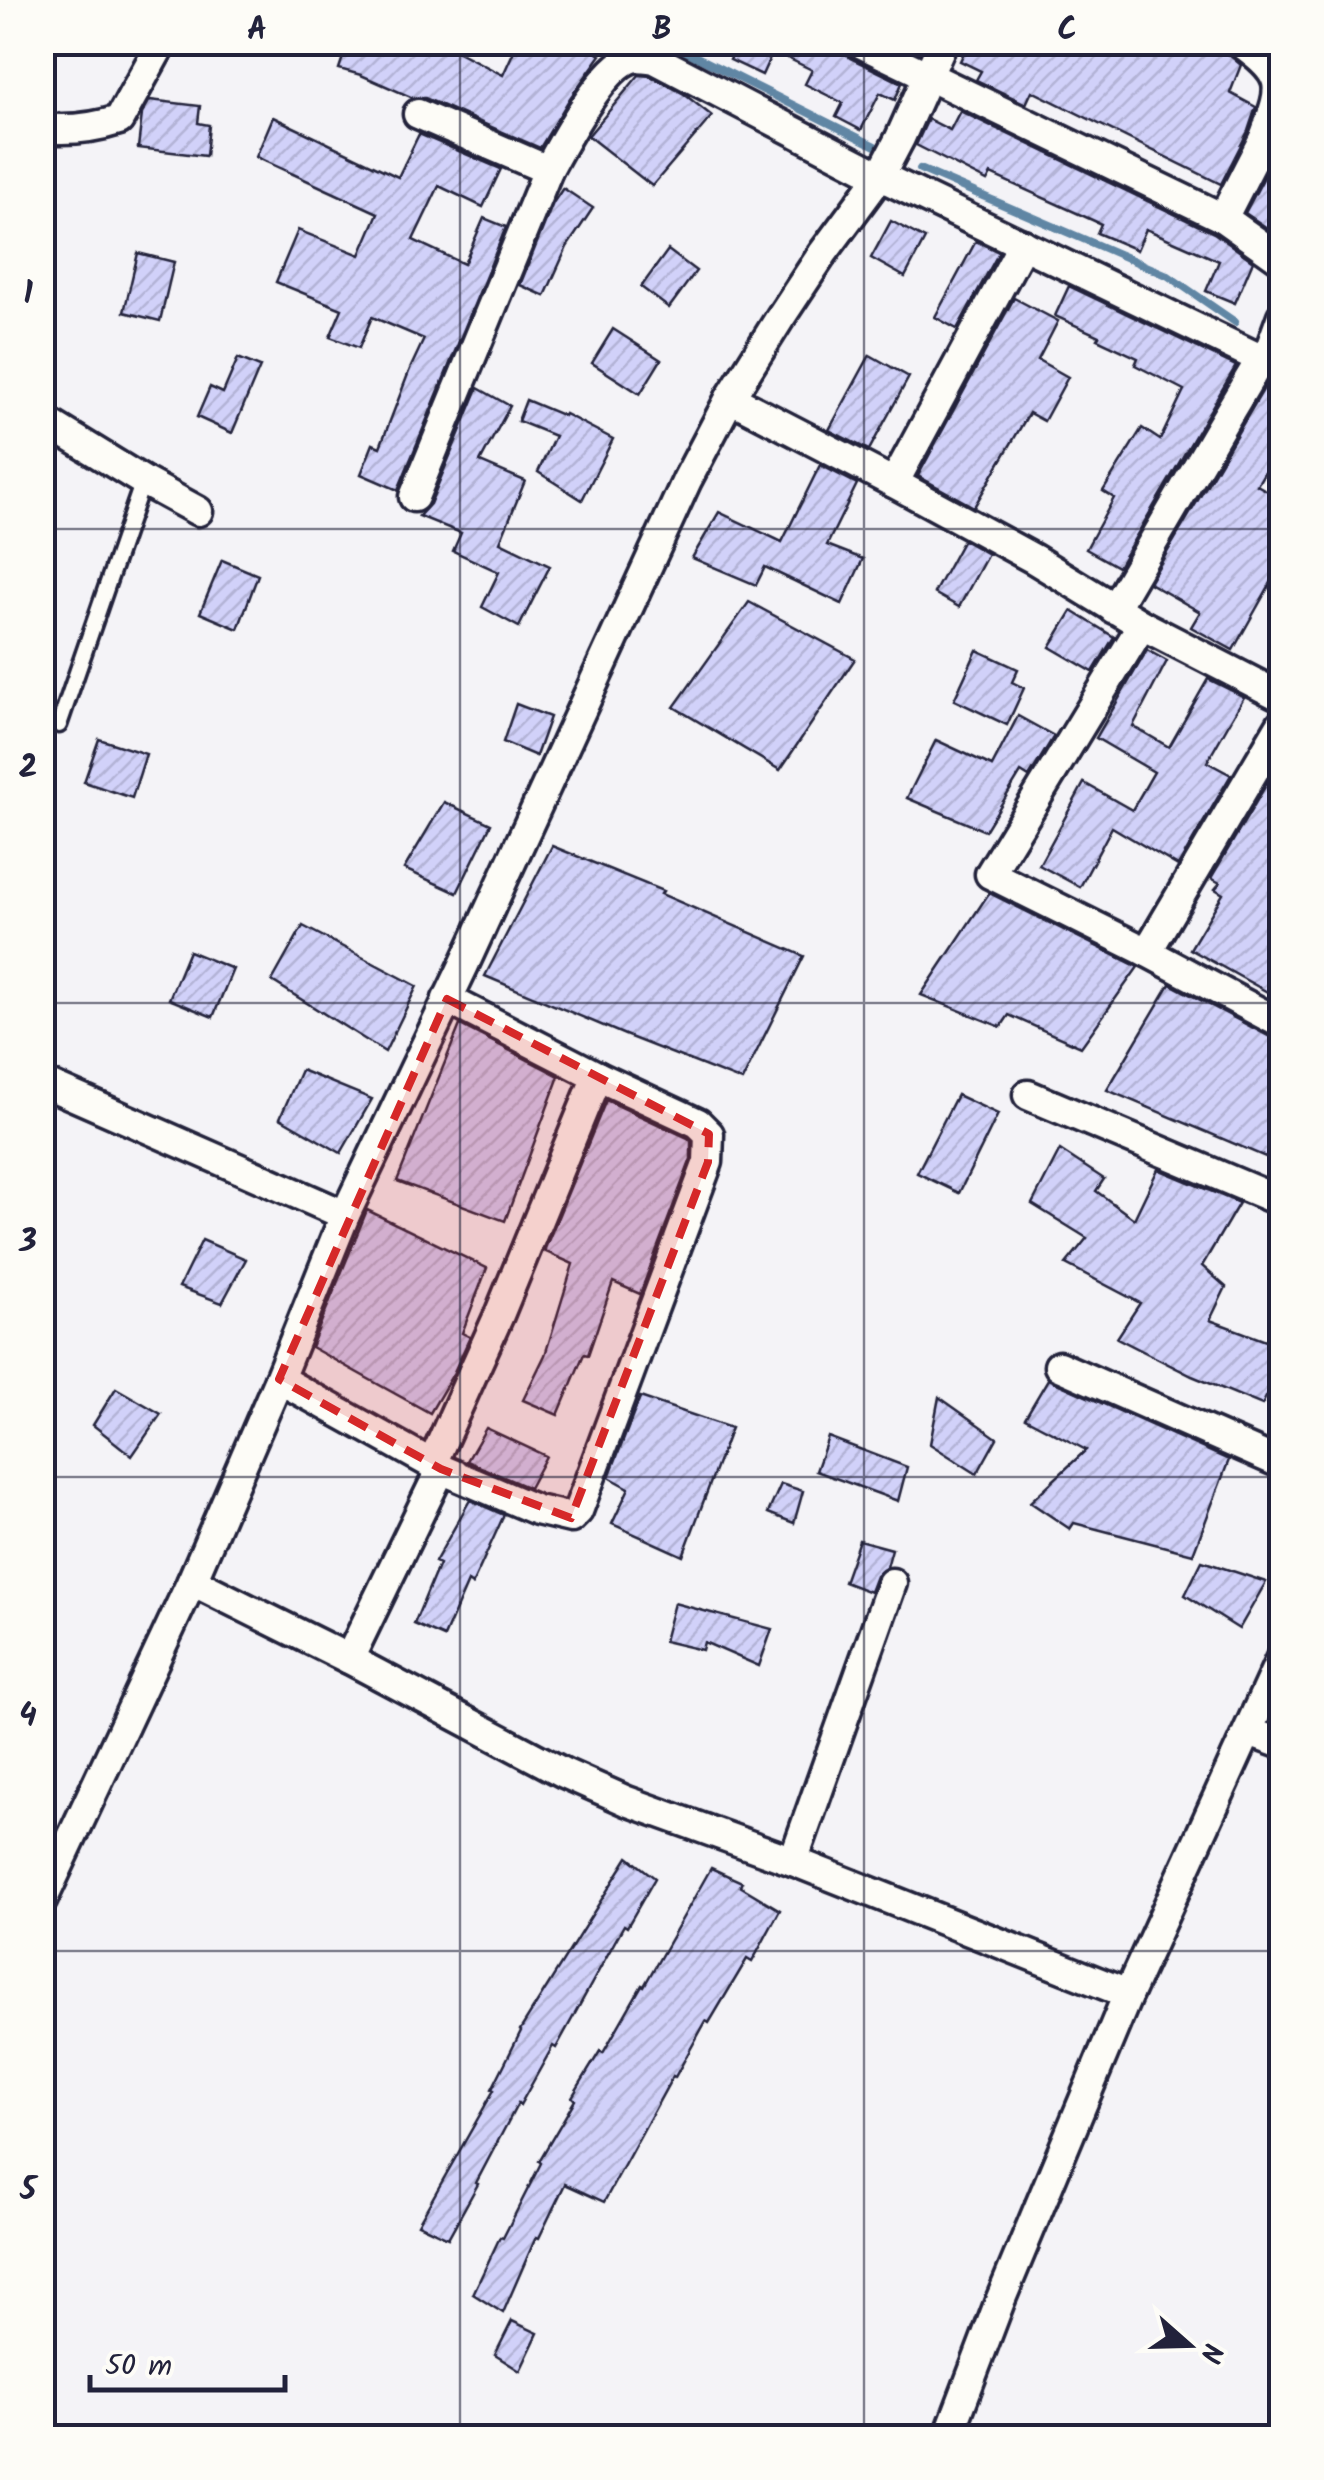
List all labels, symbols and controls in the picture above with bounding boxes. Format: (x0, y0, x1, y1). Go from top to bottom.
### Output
text: A (247, 5, 267, 56)
text: B (652, 5, 672, 56)
text: C (1057, 5, 1077, 56)
text: 1 (23, 269, 33, 320)
text: 2 (19, 743, 37, 794)
text: 3 (18, 1217, 37, 1268)
text: 4 (19, 1691, 37, 1742)
text: 5 (19, 2165, 39, 2216)
north arrow (1139, 2295, 1239, 2395)
scale bar (90, 2330, 285, 2392)
text: N (1186, 2337, 1234, 2369)
text: 50 m (105, 2343, 172, 2391)

